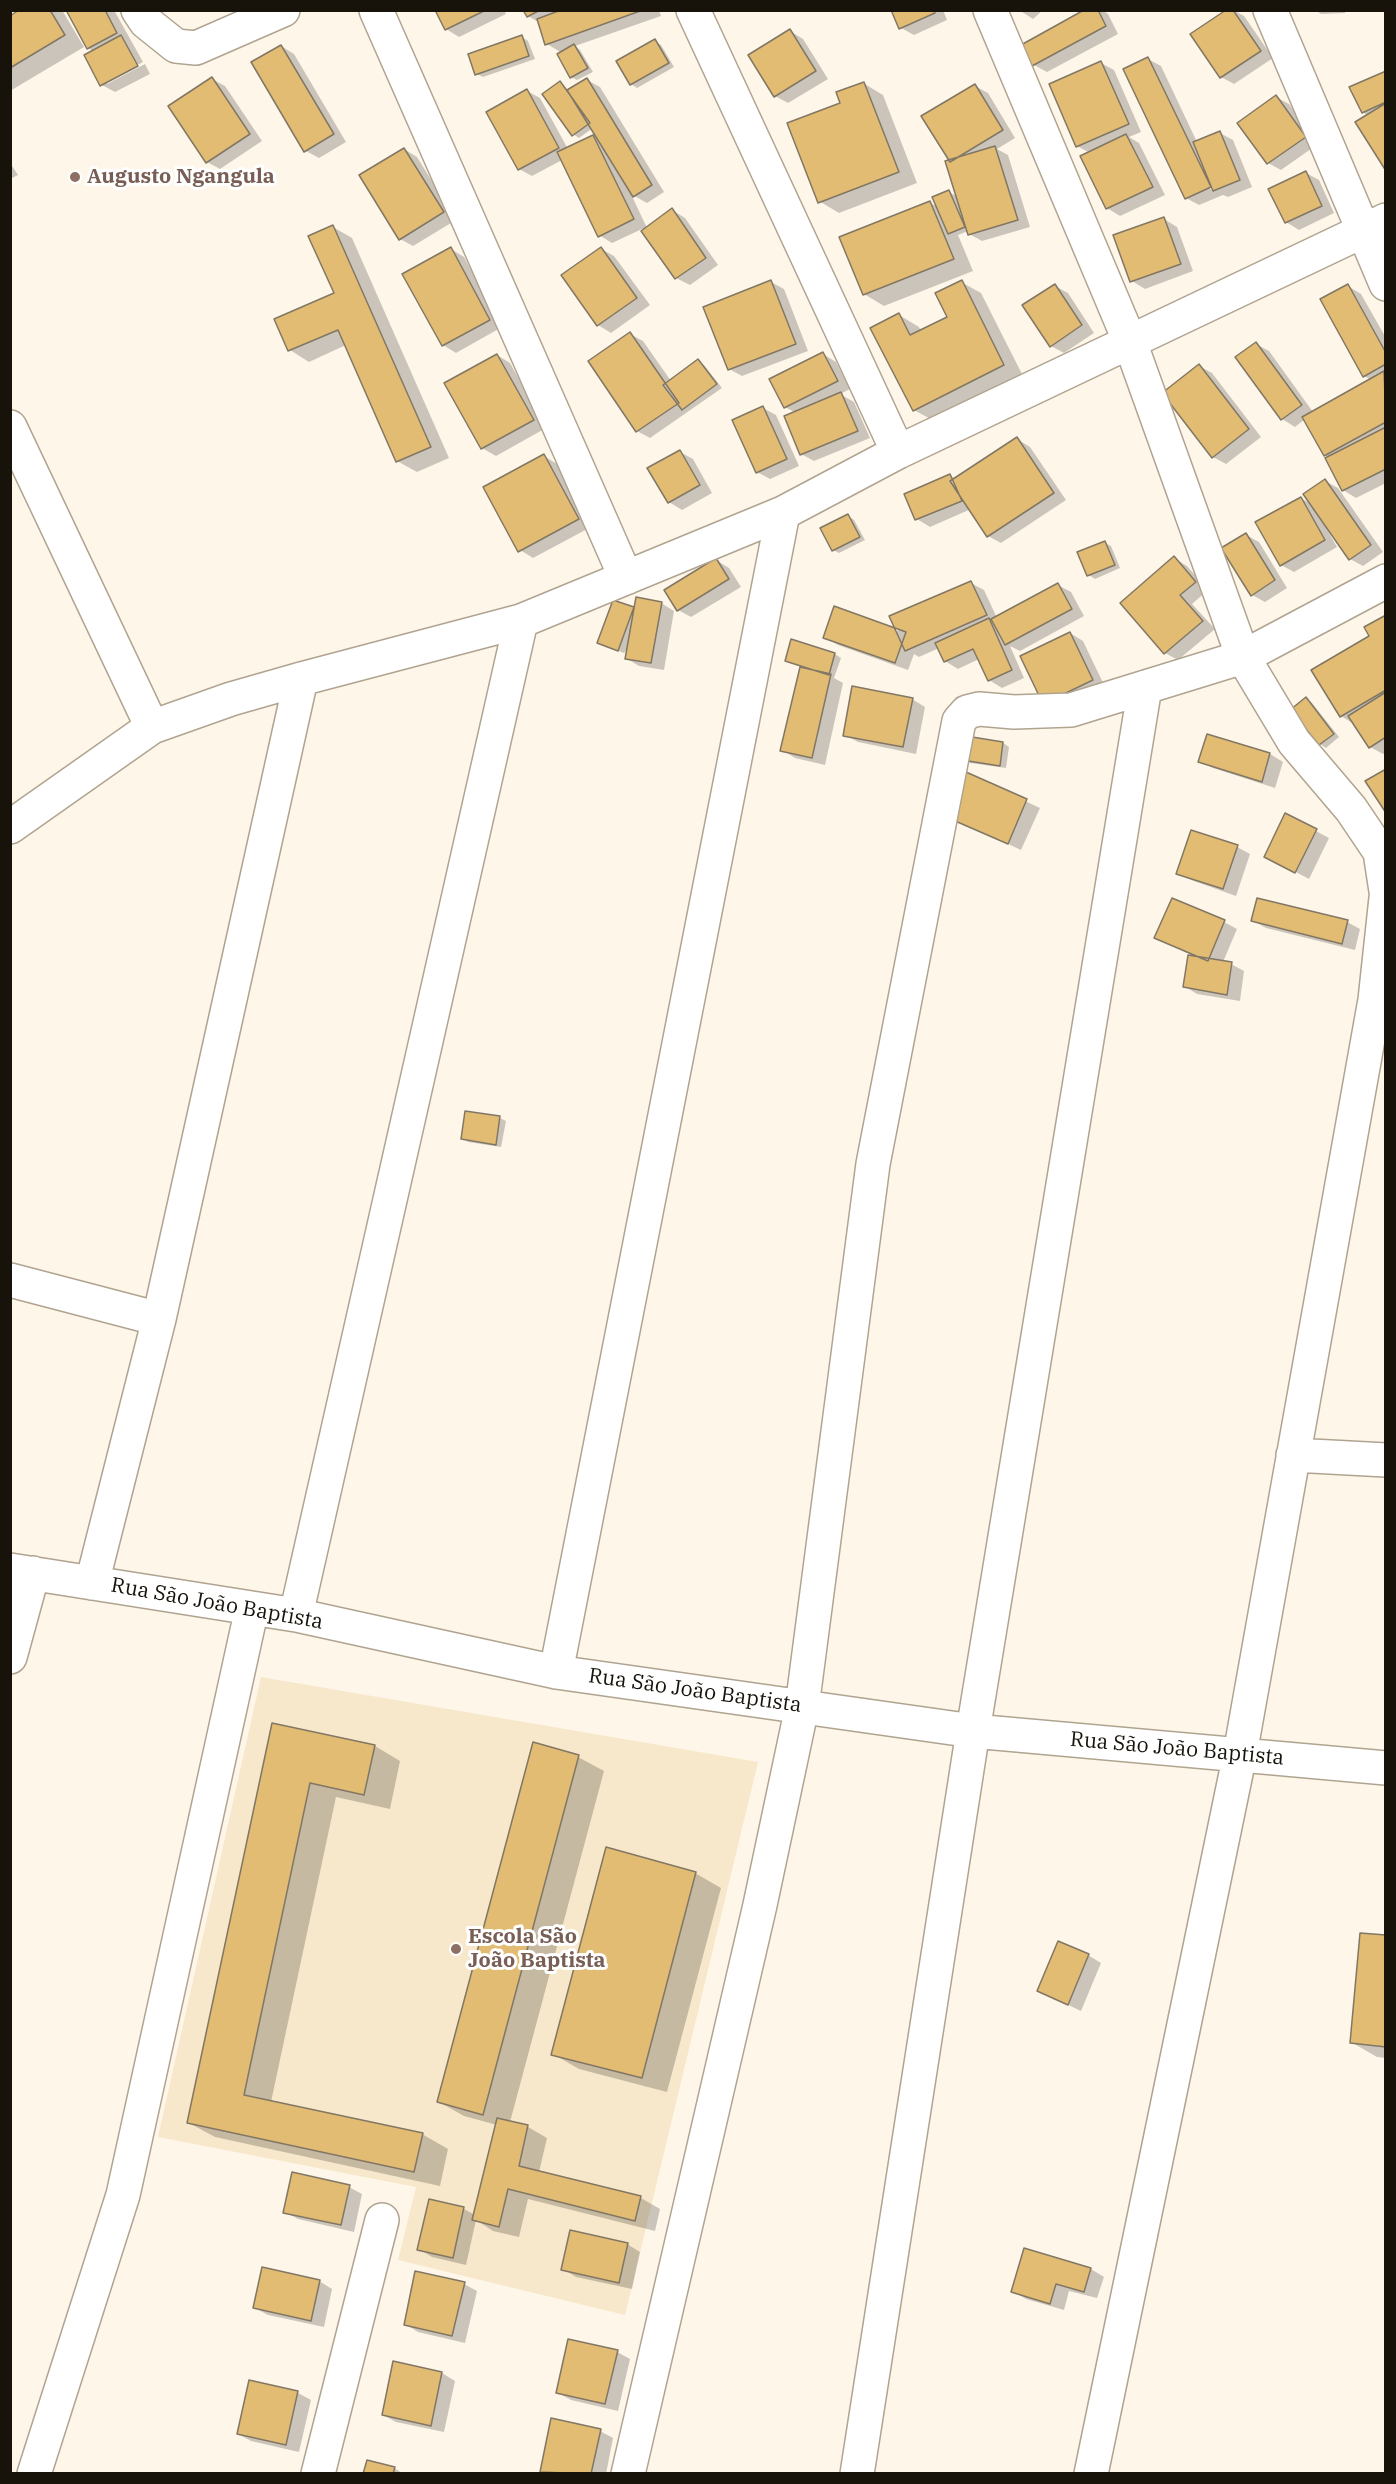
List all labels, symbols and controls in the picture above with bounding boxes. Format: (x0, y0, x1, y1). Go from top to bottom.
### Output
place label: Augusto Ngangula (87, 164, 275, 190)
marker: Augusto Ngangula (68, 170, 82, 184)
street label: Rua São João Baptista (109, 1573, 325, 1635)
street label: Rua São João Baptista (587, 1664, 803, 1718)
street label: Rua São João Baptista (1069, 1727, 1285, 1771)
place label: Escola São João Baptista (468, 1924, 606, 1974)
marker: Escola São João Baptista (449, 1942, 463, 1956)

